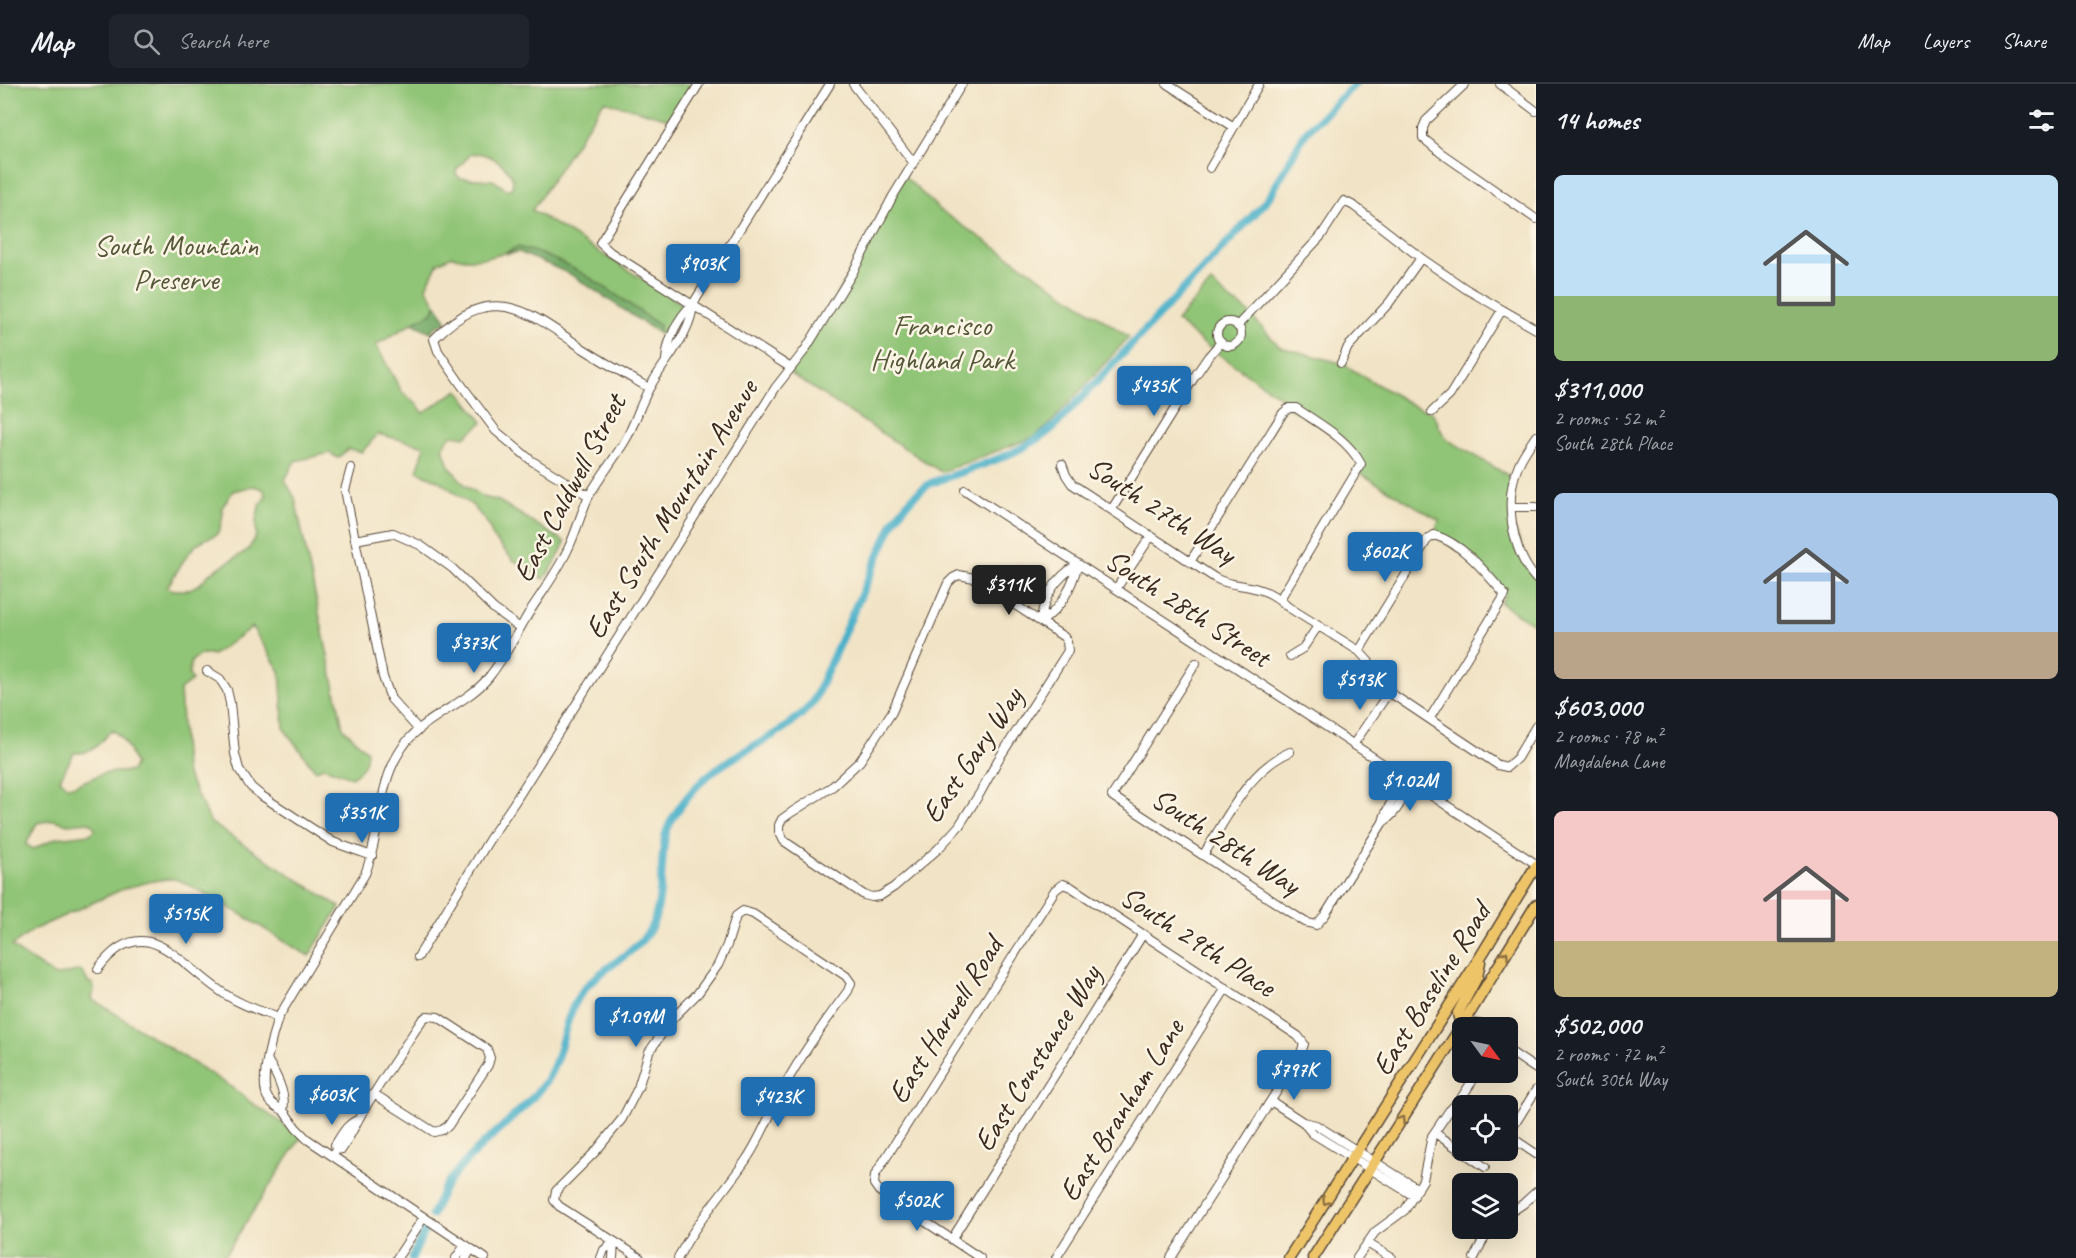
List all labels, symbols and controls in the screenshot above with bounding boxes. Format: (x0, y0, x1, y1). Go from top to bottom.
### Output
search box (109, 14, 529, 68)
text: Map (30, 24, 73, 59)
icon: search (130, 25, 163, 58)
text: Search here (178, 27, 268, 55)
text: Map (1857, 28, 1890, 54)
text: Layers (1923, 28, 1969, 54)
text: Share (2002, 28, 2046, 54)
text: 14 homes (1554, 104, 1639, 137)
icon: filters (2025, 104, 2058, 137)
icon: home (1752, 214, 1860, 322)
park label: South Mountain Preserve (94, 226, 259, 298)
pin: $903K (661, 244, 745, 295)
text: $903K (680, 251, 726, 276)
park label: Francisco Highland Park (870, 306, 1016, 378)
pin: $435K (1112, 366, 1196, 417)
street label: East South Mountain Avenue (576, 371, 767, 646)
text: $435K (1131, 373, 1177, 398)
text: $311,000 (1554, 373, 1641, 406)
street label: East Caldwell Street (504, 385, 636, 588)
text: 2 rooms · 52 m² (1554, 406, 1662, 431)
text: South 28th Place (1554, 431, 1672, 456)
street label: South 27th Way (1081, 448, 1246, 574)
pin: $602K (1343, 532, 1427, 583)
icon: home (1752, 532, 1860, 640)
text: $602K (1362, 539, 1408, 564)
street label: South 28th Street (1098, 541, 1280, 677)
pin: $311K (967, 565, 1051, 616)
text: $311K (986, 572, 1032, 597)
pin: $373K (432, 623, 516, 674)
text: $373K (451, 630, 497, 655)
pin: $513K (1318, 660, 1402, 711)
text: $513K (1337, 667, 1383, 692)
street label: East Gary Way (913, 678, 1032, 830)
text: $603,000 (1554, 691, 1642, 724)
text: 2 rooms · 78 m² (1554, 724, 1662, 749)
text: Magdalena Lane (1554, 749, 1665, 774)
pin: $1.02M (1361, 761, 1459, 812)
text: $1.02M (1383, 768, 1437, 793)
street label: South 28th Way (1145, 779, 1310, 905)
pin: $351K (320, 793, 404, 844)
text: $351K (339, 800, 385, 825)
icon: home (1752, 850, 1860, 958)
street label: South 29th Place (1113, 877, 1284, 1006)
street label: East Baseline Road (1363, 892, 1501, 1082)
pin: $515K (144, 894, 228, 945)
text: $515K (163, 901, 209, 926)
street label: East Harwell Road (879, 926, 1013, 1110)
one-way arrow (1497, 951, 1509, 961)
street label: East Constance Way (965, 956, 1110, 1158)
pin: $1.09M (587, 997, 685, 1048)
text: $1.09M (609, 1004, 663, 1029)
text: $502,000 (1554, 1009, 1641, 1042)
street label: East Branham Lane (1050, 1010, 1193, 1208)
north arrow (1452, 1017, 1518, 1083)
map controls (1452, 1017, 1518, 1239)
text: 2 rooms · 72 m² (1554, 1042, 1662, 1067)
pin: $797K (1252, 1050, 1336, 1101)
text: $797K (1271, 1057, 1317, 1082)
text: South 30th Way (1554, 1067, 1667, 1092)
pin: $603K (290, 1075, 374, 1126)
pin: $423K (736, 1077, 820, 1128)
text: $603K (309, 1082, 355, 1107)
text: $423K (755, 1084, 801, 1109)
button: locate (1452, 1095, 1518, 1161)
one-way arrow (1394, 1116, 1406, 1126)
button: layers (1452, 1173, 1518, 1239)
pin: $502K (875, 1181, 959, 1232)
text: $502K (894, 1188, 940, 1213)
one-way arrow (1321, 1195, 1333, 1205)

